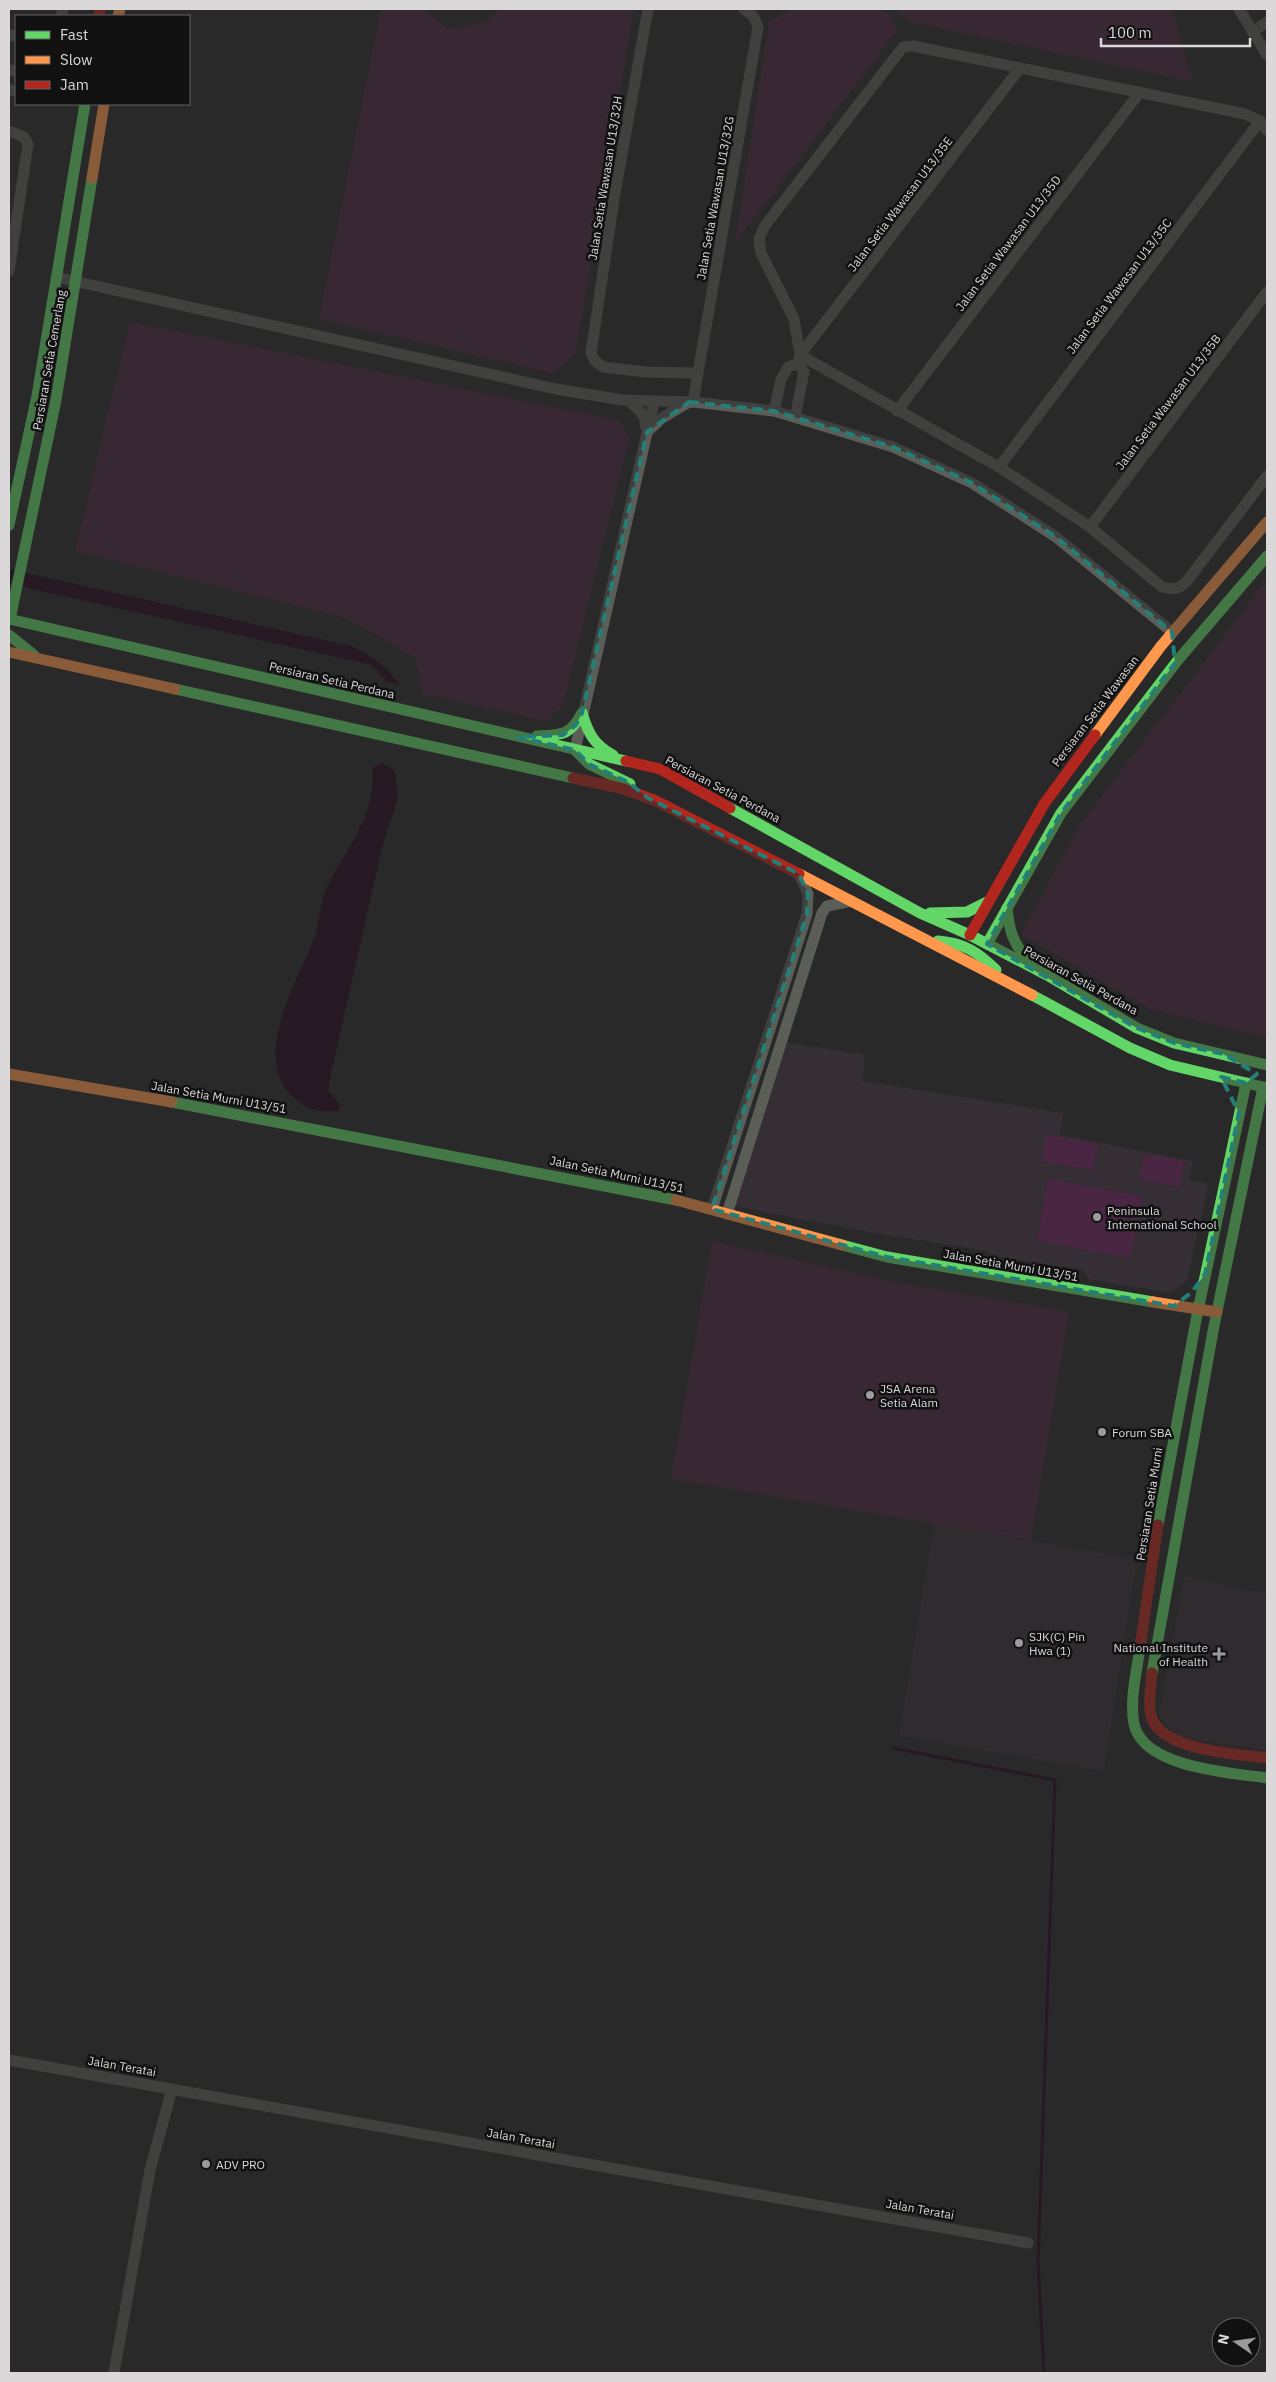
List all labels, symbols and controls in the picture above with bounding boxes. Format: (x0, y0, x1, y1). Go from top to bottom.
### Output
legend (15, 15, 190, 105)
scale bar (1101, 15, 1250, 47)
text: 100 m (1108, 23, 1152, 42)
text: Fast (60, 25, 88, 44)
text: Slow (60, 50, 93, 69)
text: Jam (60, 75, 89, 94)
street label: Jalan Setia Wawasan U13/32H (585, 95, 625, 261)
street label: Jalan Setia Wawasan U13/32G (693, 115, 737, 281)
street label: Jalan Setia Wawasan U13/35E (844, 134, 956, 274)
street label: Jalan Setia Wawasan U13/35D (952, 172, 1064, 314)
street label: Jalan Setia Wawasan U13/35C (1063, 215, 1175, 356)
street label: Persiaran Setia Cemerlang (29, 288, 69, 431)
street label: Jalan Setia Wawasan U13/35B (1112, 331, 1224, 473)
street label: Persiaran Setia Wawasan (1048, 652, 1142, 770)
street label: Persiaran Setia Perdana (268, 658, 397, 702)
street label: Persiaran Setia Perdana (663, 752, 784, 826)
street label: Persiaran Setia Perdana (1021, 942, 1141, 1018)
street label: Jalan Setia Murni U13/51 (150, 1078, 288, 1116)
street label: Jalan Setia Murni U13/51 (548, 1152, 686, 1196)
place label: Peninsula International School (1107, 1203, 1217, 1232)
marker: Peninsula International School (1091, 1211, 1103, 1223)
street label: Jalan Setia Murni U13/51 (942, 1246, 1080, 1284)
place label: JSA Arena Setia Alam (880, 1381, 938, 1410)
marker: JSA Arena Setia Alam (864, 1389, 876, 1401)
place label: Forum SBA (1112, 1425, 1172, 1440)
marker: Forum SBA (1096, 1426, 1108, 1438)
street label: Persiaran Setia Murni (1133, 1446, 1165, 1562)
place label: SJK(C) Pin Hwa (1) (1029, 1629, 1085, 1658)
marker: SJK(C) Pin Hwa (1) (1013, 1637, 1025, 1649)
place label: National Institute of Health (1113, 1640, 1208, 1669)
marker: National Institute of Health (1212, 1647, 1226, 1661)
street label: Jalan Teratai (87, 2053, 157, 2079)
street label: Jalan Teratai (486, 2125, 556, 2151)
place label: ADV PRO (216, 2157, 265, 2172)
marker: ADV PRO (200, 2158, 212, 2170)
street label: Jalan Teratai (885, 2196, 955, 2222)
north arrow (1211, 2317, 1261, 2367)
text: N (1213, 2332, 1233, 2346)

